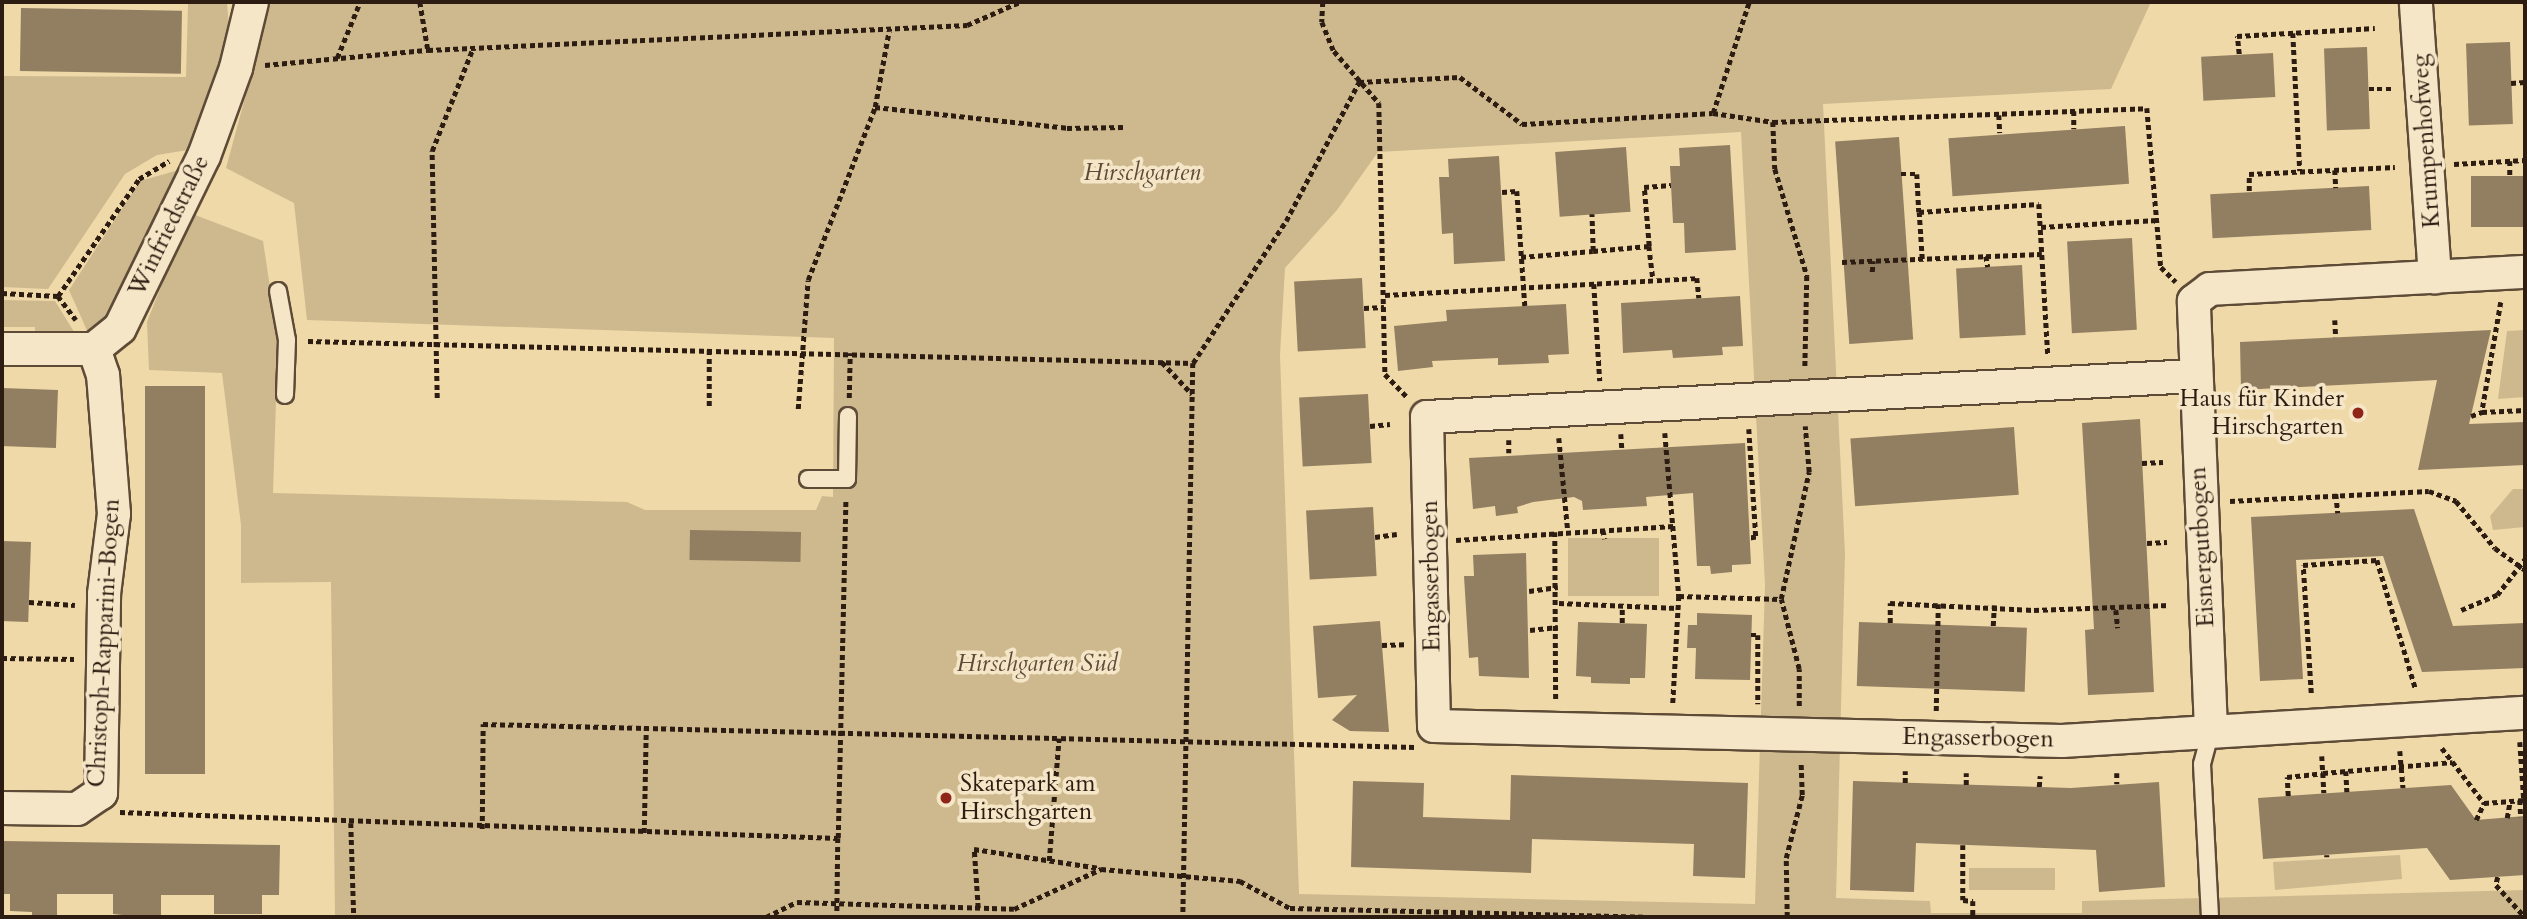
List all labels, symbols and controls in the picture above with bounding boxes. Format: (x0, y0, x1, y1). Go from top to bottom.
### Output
street label: Krumpenhofweg (2406, 53, 2446, 229)
street label: Winfriedstraße (122, 151, 216, 301)
park label: Hirschgarten (1083, 159, 1201, 187)
place label: Haus für Kinder Hirschgarten (2180, 385, 2344, 441)
marker: Haus für Kinder Hirschgarten (2350, 405, 2366, 421)
street label: Eisnergutbogen (2183, 466, 2221, 628)
street label: Christoph-Rapparini-Bogen (82, 498, 126, 788)
street label: Engasserbogen (1415, 500, 1447, 652)
park label: Hirschgarten Süd (956, 650, 1118, 678)
street label: Engasserbogen (1902, 722, 2054, 754)
place label: Skatepark am Hirschgarten (960, 770, 1096, 826)
marker: Skatepark am Hirschgarten (938, 790, 954, 806)

